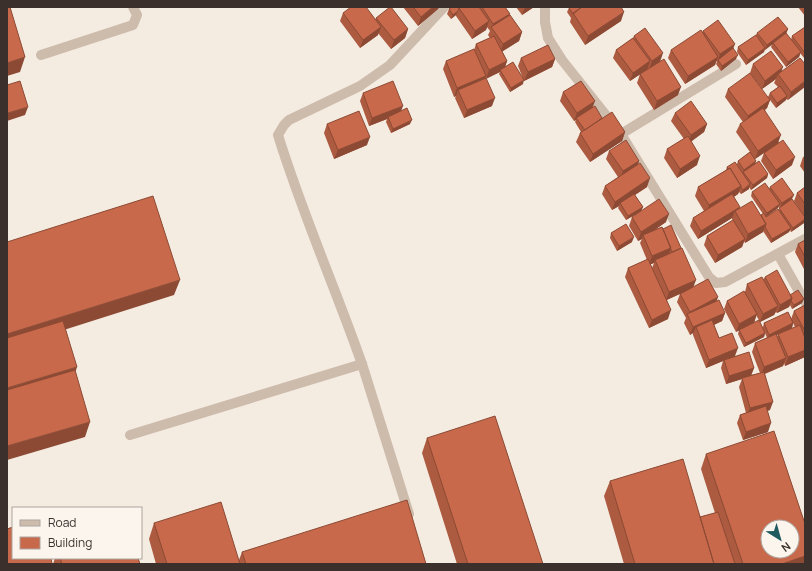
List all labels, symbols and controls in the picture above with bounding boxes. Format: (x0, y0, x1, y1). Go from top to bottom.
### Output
legend (12, 507, 142, 559)
text: Road (48, 514, 76, 531)
north arrow (760, 519, 800, 559)
text: Building (48, 534, 92, 551)
text: N (779, 539, 794, 556)

